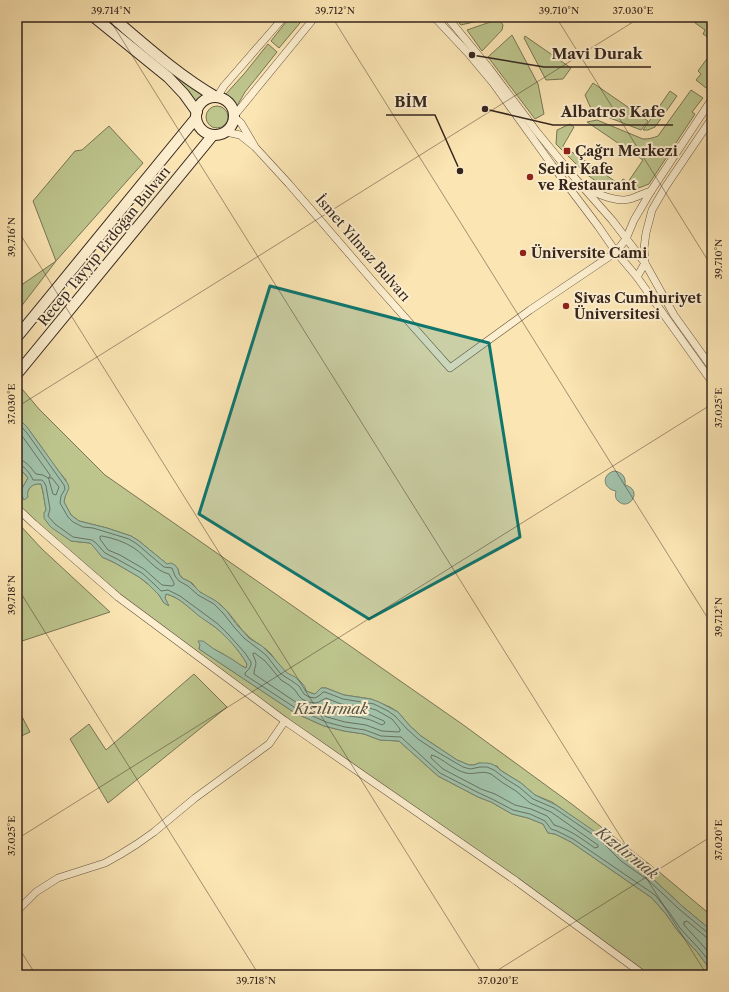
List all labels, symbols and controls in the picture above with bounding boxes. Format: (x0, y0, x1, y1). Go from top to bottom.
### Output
text: 39.714°N (91, 4, 131, 17)
text: 39.712°N (315, 4, 355, 17)
text: 39.710°N (539, 4, 579, 17)
text: 37.030°E (613, 4, 653, 17)
callout: Mavi Durak (544, 40, 651, 67)
text: Mavi Durak (551, 44, 644, 63)
callout: BİM (386, 88, 435, 115)
text: BİM (394, 92, 428, 111)
callout: Albatros Kafe (553, 98, 673, 125)
text: Albatros Kafe (560, 102, 665, 121)
place label: Çağrı Merkezi (575, 142, 678, 160)
marker: Çağrı Merkezi (562, 146, 572, 156)
place label: Sedir Kafe ve Restaurant (537, 160, 637, 194)
street label: Recep Tayyip Erdoğan Bulvarı (34, 163, 174, 329)
marker: Sedir Kafe ve Restaurant (525, 172, 535, 182)
street label: İsmet Yılmaz Bulvarı (312, 191, 414, 305)
text: 39.716°N (5, 217, 18, 257)
text: 39.710°N (712, 239, 725, 279)
place label: Üniversite Cami (531, 244, 647, 262)
marker: Üniversite Cami (518, 248, 528, 258)
place label: Sivas Cumhuriyet Üniversitesi (574, 289, 702, 323)
marker: Sivas Cumhuriyet Üniversitesi (561, 301, 571, 311)
text: 37.030°E (5, 384, 18, 424)
text: 37.025°E (712, 388, 725, 428)
text: 39.718°N (5, 575, 18, 615)
text: 39.712°N (712, 597, 725, 637)
water label: Kızılırmak (293, 699, 368, 718)
text: 37.025°E (5, 816, 18, 856)
text: 37.020°E (712, 819, 725, 861)
water label: Kızılırmak (591, 822, 663, 883)
text: 39.718°N (236, 974, 276, 987)
text: 37.020°E (478, 974, 519, 987)

